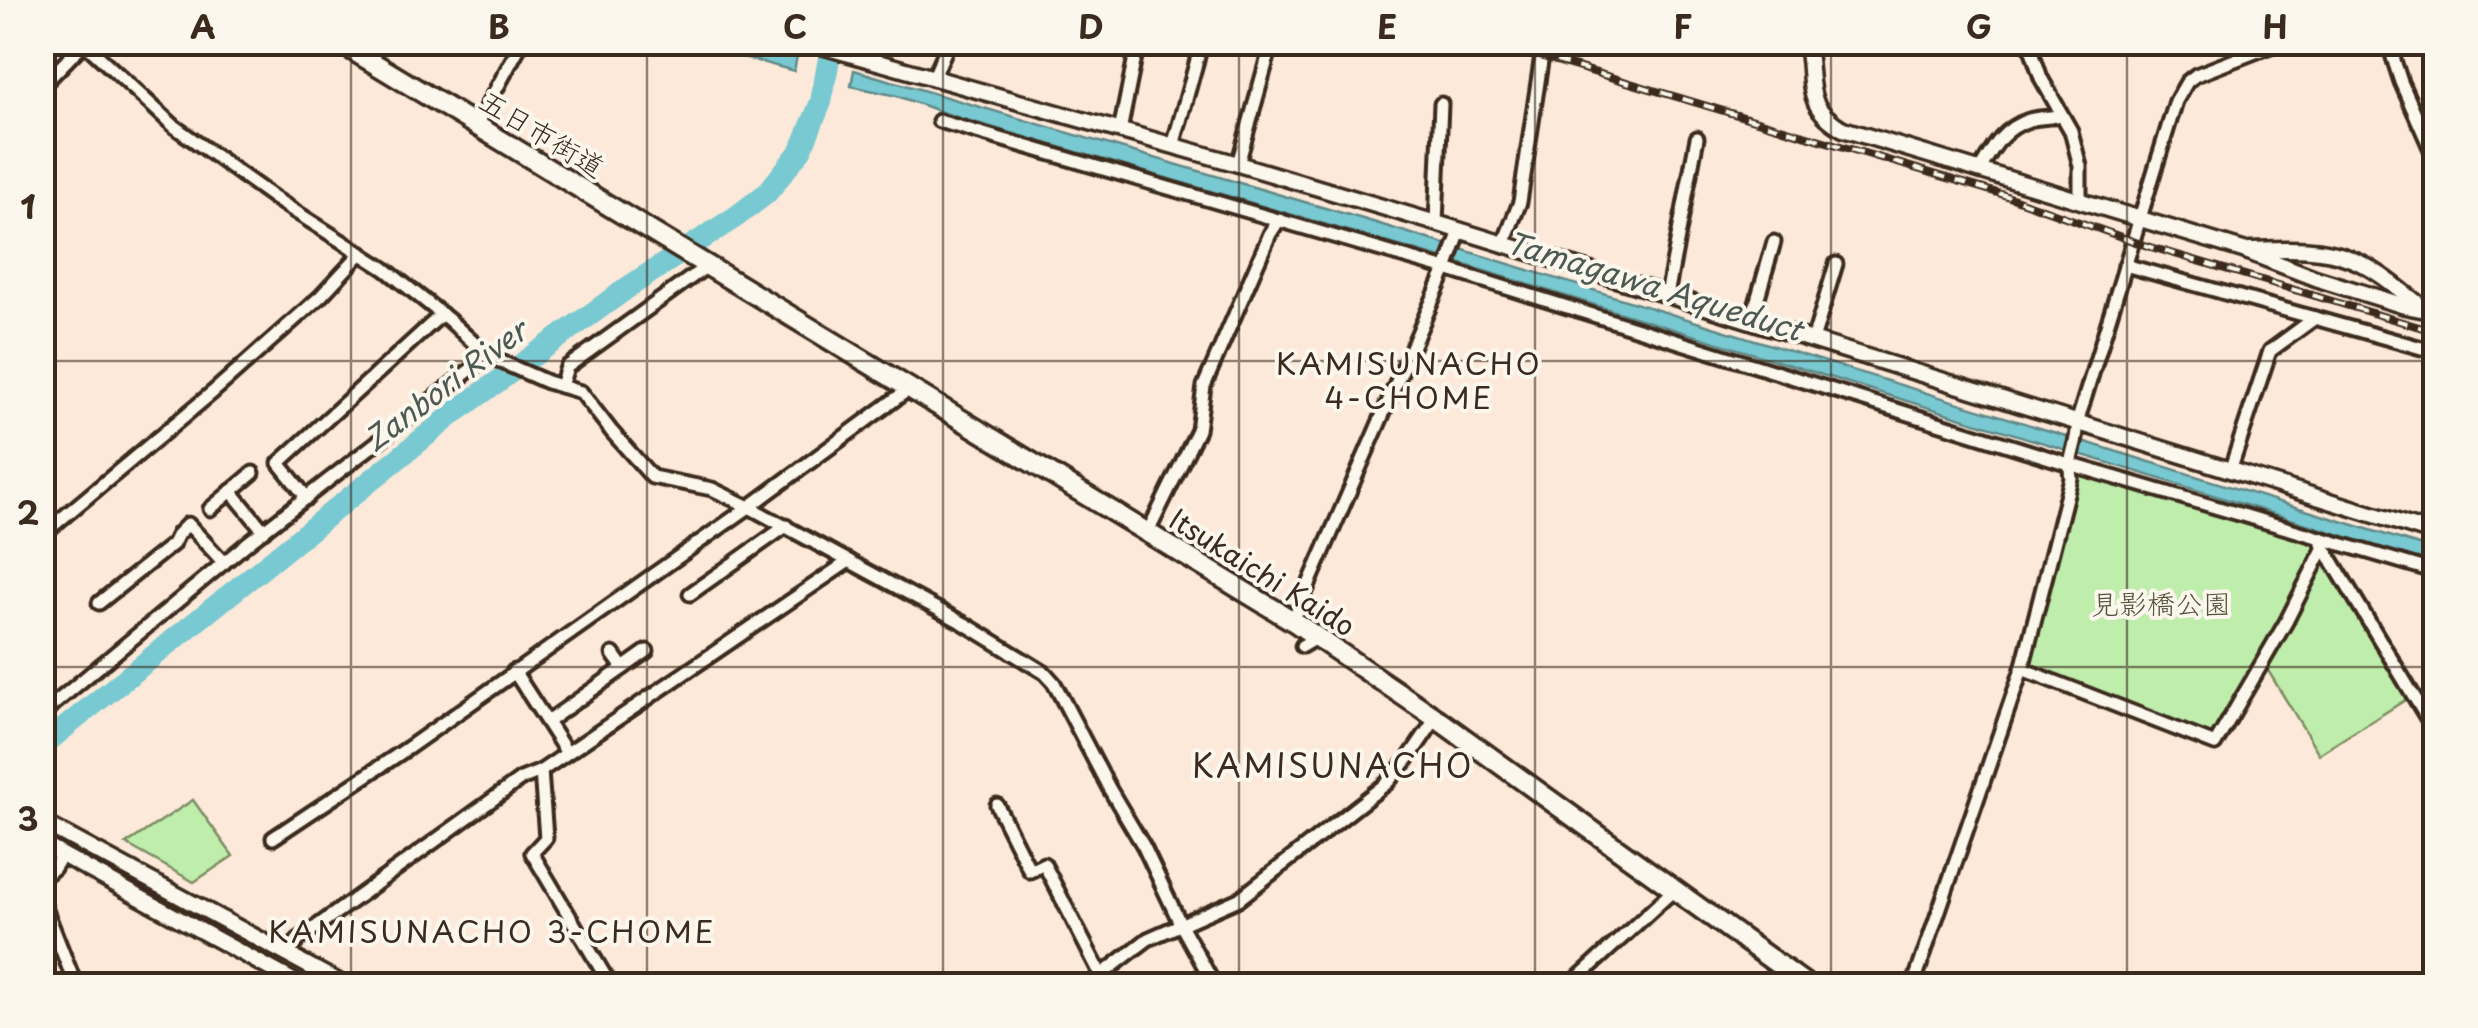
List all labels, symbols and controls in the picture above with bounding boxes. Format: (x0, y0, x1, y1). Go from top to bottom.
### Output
text: A (190, 2, 216, 50)
text: B (488, 2, 510, 50)
text: C (783, 2, 807, 50)
text: D (1078, 2, 1104, 50)
text: E (1377, 2, 1397, 50)
text: F (1674, 2, 1692, 50)
text: G (1966, 2, 1992, 50)
text: H (2262, 2, 2288, 50)
street label: 五日市街道 (472, 78, 614, 187)
text: 1 (20, 182, 36, 230)
water label: Tamagawa Aqueduct (1501, 218, 1811, 352)
water label: Zanbori River (353, 305, 539, 460)
district label: KAMISUNACHO 4-CHOME (1276, 340, 1542, 419)
text: 2 (17, 488, 39, 536)
street label: Itsukaichi Kaido (1161, 497, 1364, 646)
park label: 見影橋公園 (2091, 581, 2231, 624)
district label: KAMISUNACHO (1192, 741, 1474, 789)
text: 3 (18, 794, 38, 842)
district label: KAMISUNACHO 3-CHOME (268, 908, 716, 953)

